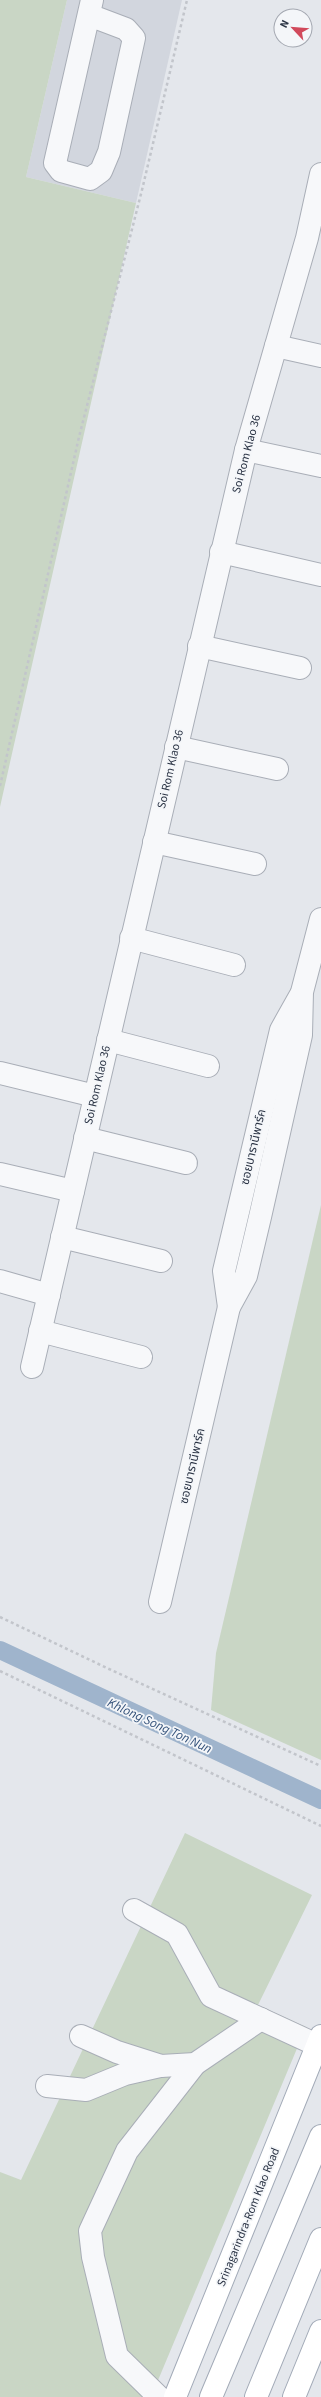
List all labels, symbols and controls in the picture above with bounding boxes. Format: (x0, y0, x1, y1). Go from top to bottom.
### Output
north arrow (273, 8, 313, 48)
text: N (276, 17, 293, 30)
street label: Soi Rom Klao 36 (228, 413, 265, 495)
street label: Soi Rom Klao 36 (153, 728, 188, 810)
street label: Soi Rom Klao 36 (80, 1044, 115, 1126)
street label: ซอยบารานีพาร์ค (237, 1108, 270, 1187)
street label: ซอยบารานีพาร์ค (176, 1427, 209, 1506)
water label: Khlong Song Ton Nun (104, 1694, 215, 1758)
street label: Srinagarindra-Rom Klao Road (213, 2145, 284, 2289)

